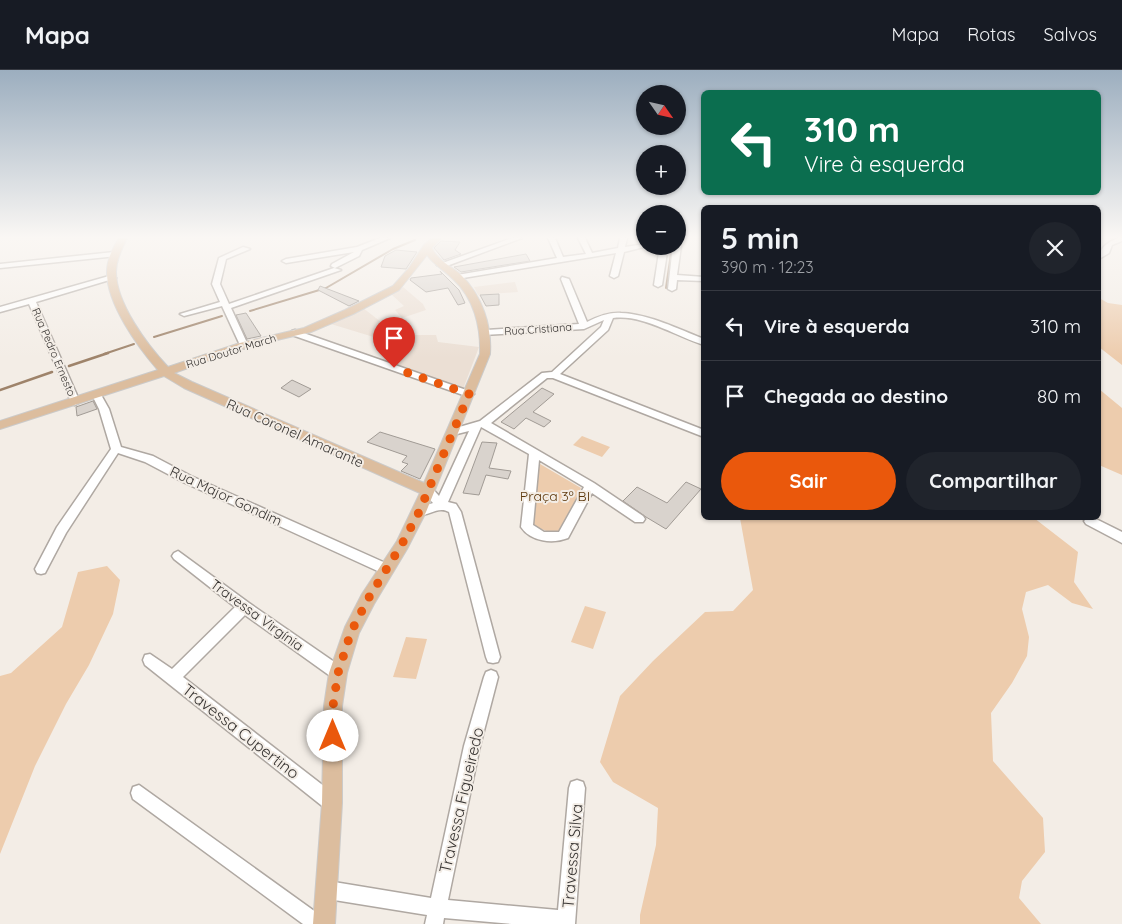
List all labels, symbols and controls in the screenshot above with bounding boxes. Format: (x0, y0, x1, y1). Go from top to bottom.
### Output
text: Mapa (25, 20, 90, 50)
text: Mapa (892, 23, 939, 46)
text: Rotas (967, 23, 1016, 46)
text: Salvos (1044, 23, 1097, 46)
north arrow (636, 85, 686, 135)
map controls (636, 85, 686, 255)
text: 310 m (804, 107, 900, 151)
icon: left (721, 110, 786, 175)
button: + (636, 145, 686, 195)
text: Vire à esquerda (804, 150, 965, 178)
button: − (636, 205, 686, 255)
text: 5 min (721, 219, 799, 257)
button: close (1029, 222, 1081, 274)
text: 390 m · 12:23 (721, 257, 814, 277)
street label: Rua Pedro Ernesto (29, 306, 79, 399)
icon: left (721, 312, 749, 340)
text: Vire à esquerda (764, 314, 909, 338)
text: 310 m (1030, 314, 1081, 338)
pin (373, 317, 415, 368)
street label: Rua Cristiana (504, 320, 572, 338)
icon: arrive (380, 324, 408, 352)
street label: Rua Doutor March (184, 331, 278, 371)
icon: arrive (721, 382, 749, 410)
text: Chegada ao destino (764, 384, 948, 408)
text: 80 m (1037, 384, 1081, 408)
street label: Rua Coronel Amarante (224, 395, 367, 471)
button: Sair (721, 452, 896, 510)
button: Compartilhar (906, 452, 1081, 510)
street label: Rua Major Gondim (167, 462, 285, 530)
park label: Praça 3º BI (520, 487, 590, 505)
street label: Travessa Virgínia (207, 575, 307, 655)
street label: Travessa Cupertino (178, 679, 304, 783)
position arrow (306, 709, 358, 761)
street label: Travessa Figueiredo (435, 725, 487, 875)
street label: Travessa Silva (557, 803, 587, 909)

